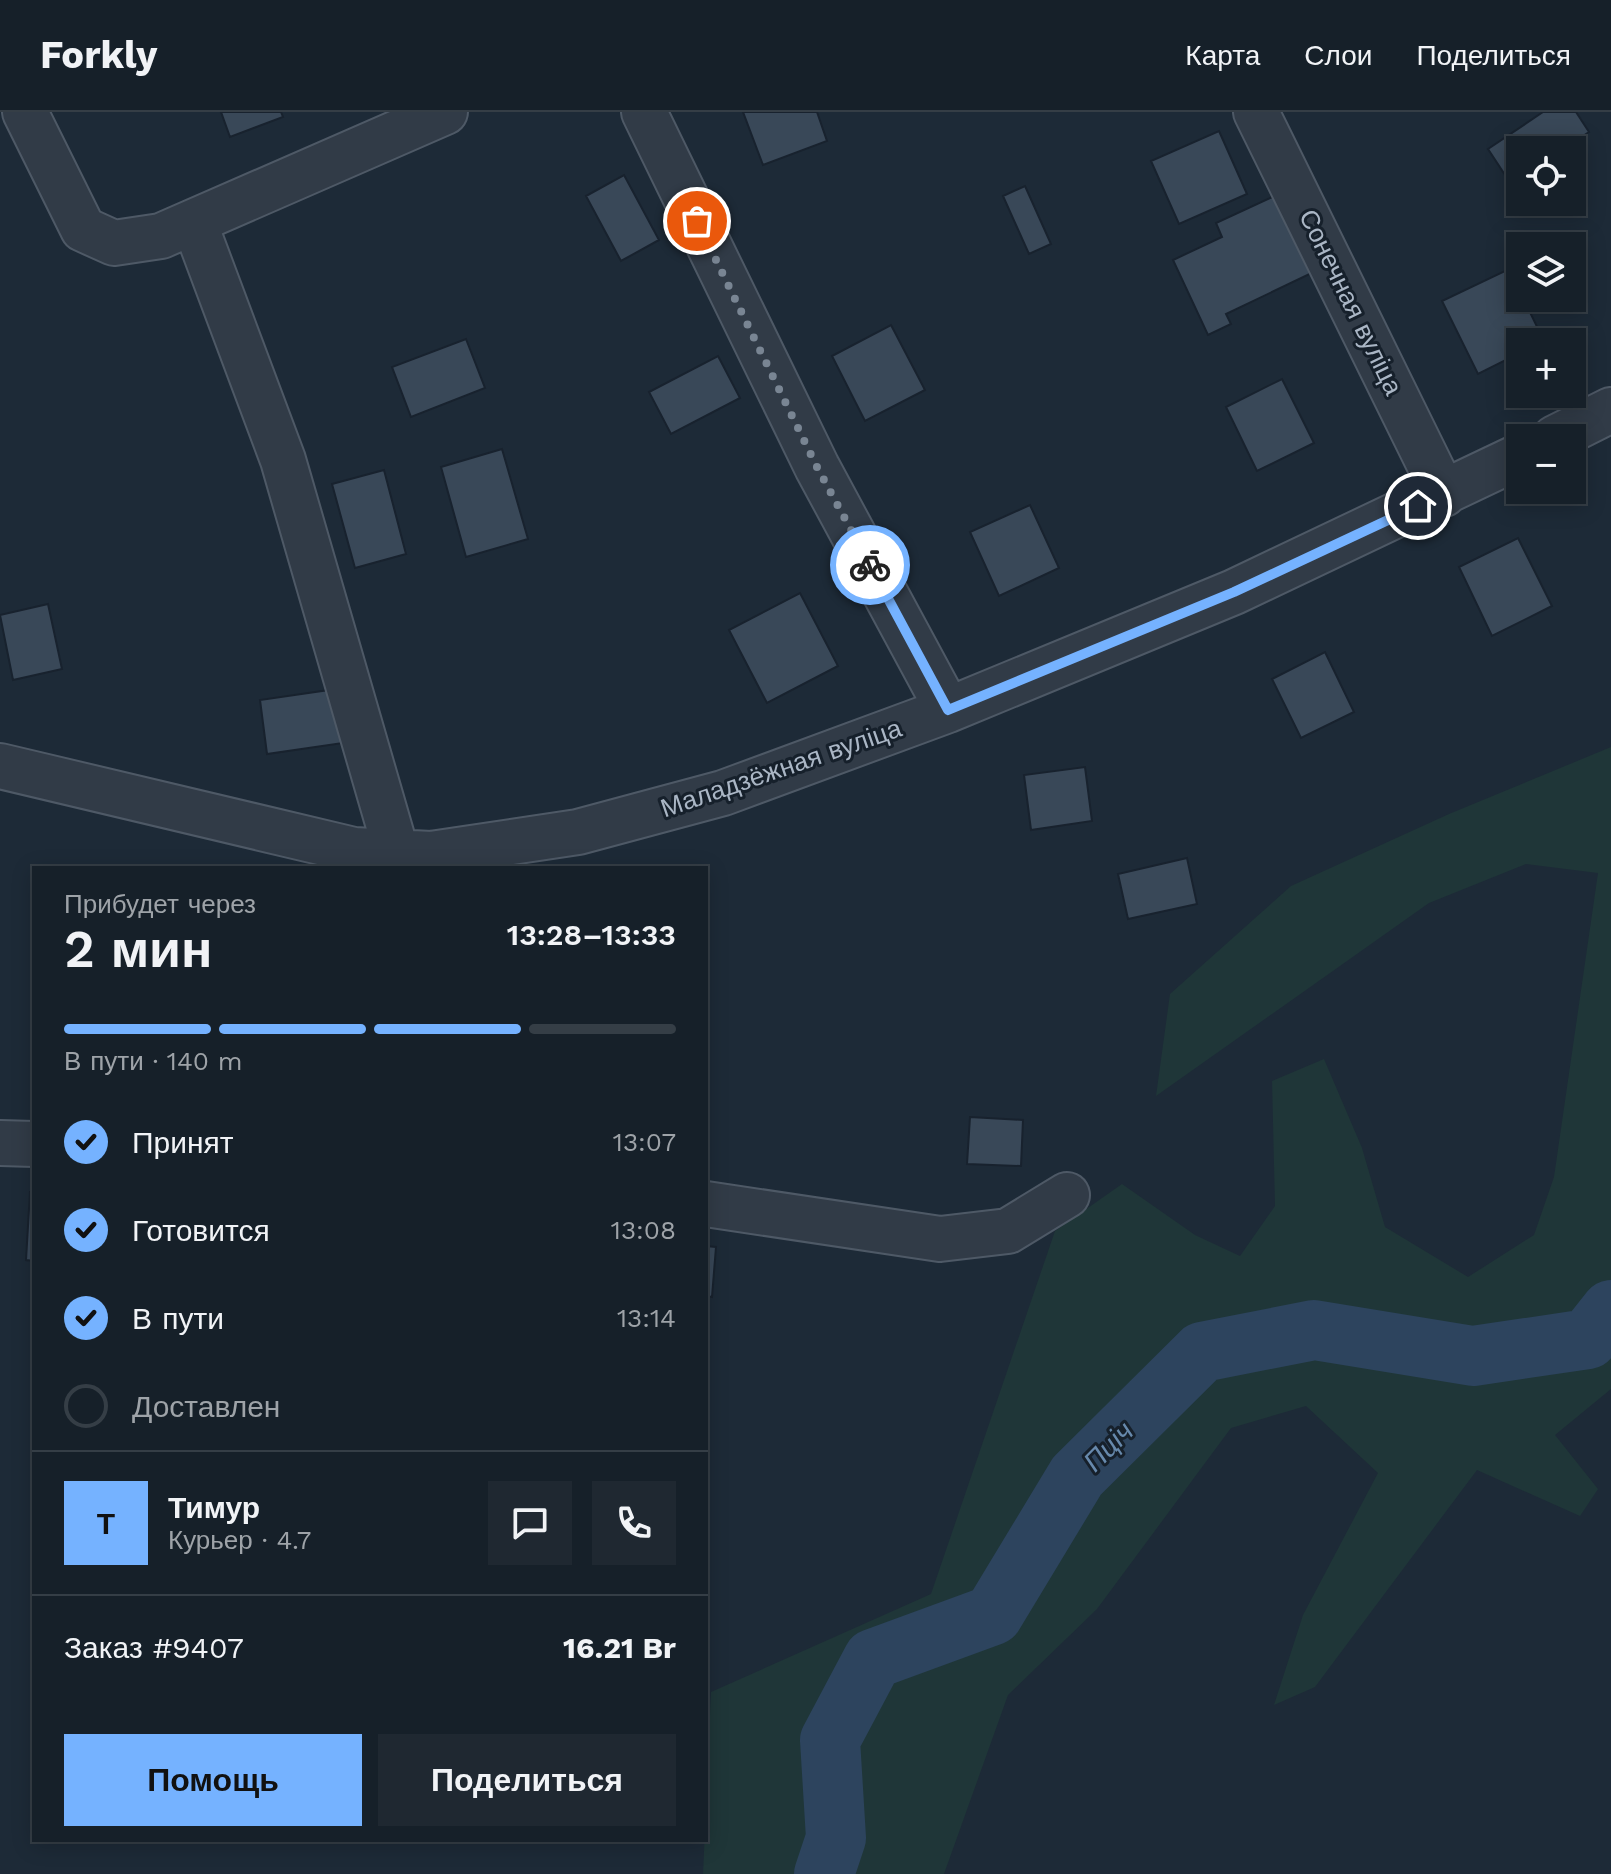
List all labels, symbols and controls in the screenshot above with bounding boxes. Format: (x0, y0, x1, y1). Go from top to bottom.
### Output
text: Forkly (40, 33, 157, 77)
text: Карта (1185, 39, 1260, 72)
text: Слои (1304, 39, 1372, 72)
text: Поделиться (1416, 39, 1571, 72)
map controls (1506, 136, 1586, 504)
button: locate (1506, 136, 1586, 216)
pin (663, 187, 731, 255)
icon: bag (675, 199, 719, 243)
street label: Сонечная вуліца (1293, 204, 1409, 400)
button: layers (1506, 232, 1586, 312)
button: + (1506, 328, 1586, 408)
button: − (1506, 424, 1586, 504)
pin (1384, 472, 1452, 540)
icon: home (1396, 484, 1440, 528)
courier (830, 525, 910, 605)
icon: bike (848, 543, 892, 587)
street label: Маладзёжная вуліца (657, 713, 906, 823)
text: Прибудет через (64, 889, 256, 919)
text: 13:28–13:33 (507, 917, 676, 952)
text: 2 мин (64, 919, 213, 980)
text: В пути · 140 m (64, 1046, 243, 1076)
icon: check (64, 1120, 108, 1164)
text: Принят (132, 1125, 234, 1160)
text: 13:07 (613, 1127, 676, 1157)
icon: check (64, 1208, 108, 1252)
text: Готовится (132, 1213, 270, 1248)
text: 13:08 (611, 1215, 676, 1245)
icon: check (64, 1296, 108, 1340)
text: В пути (132, 1301, 224, 1336)
text: 13:14 (617, 1303, 676, 1333)
text: Доставлен (132, 1389, 280, 1424)
water label: Пціч (1077, 1415, 1140, 1478)
button: chat (488, 1481, 572, 1565)
button: phone (592, 1481, 676, 1565)
text: Тимур (168, 1490, 260, 1525)
text: Т (97, 1506, 115, 1541)
text: Курьер · 4.7 (168, 1525, 311, 1555)
text: Заказ #9407 (64, 1630, 244, 1665)
text: 16.21 Br (563, 1630, 676, 1665)
button: Помощь (64, 1734, 362, 1826)
button: Поделиться (378, 1734, 676, 1826)

